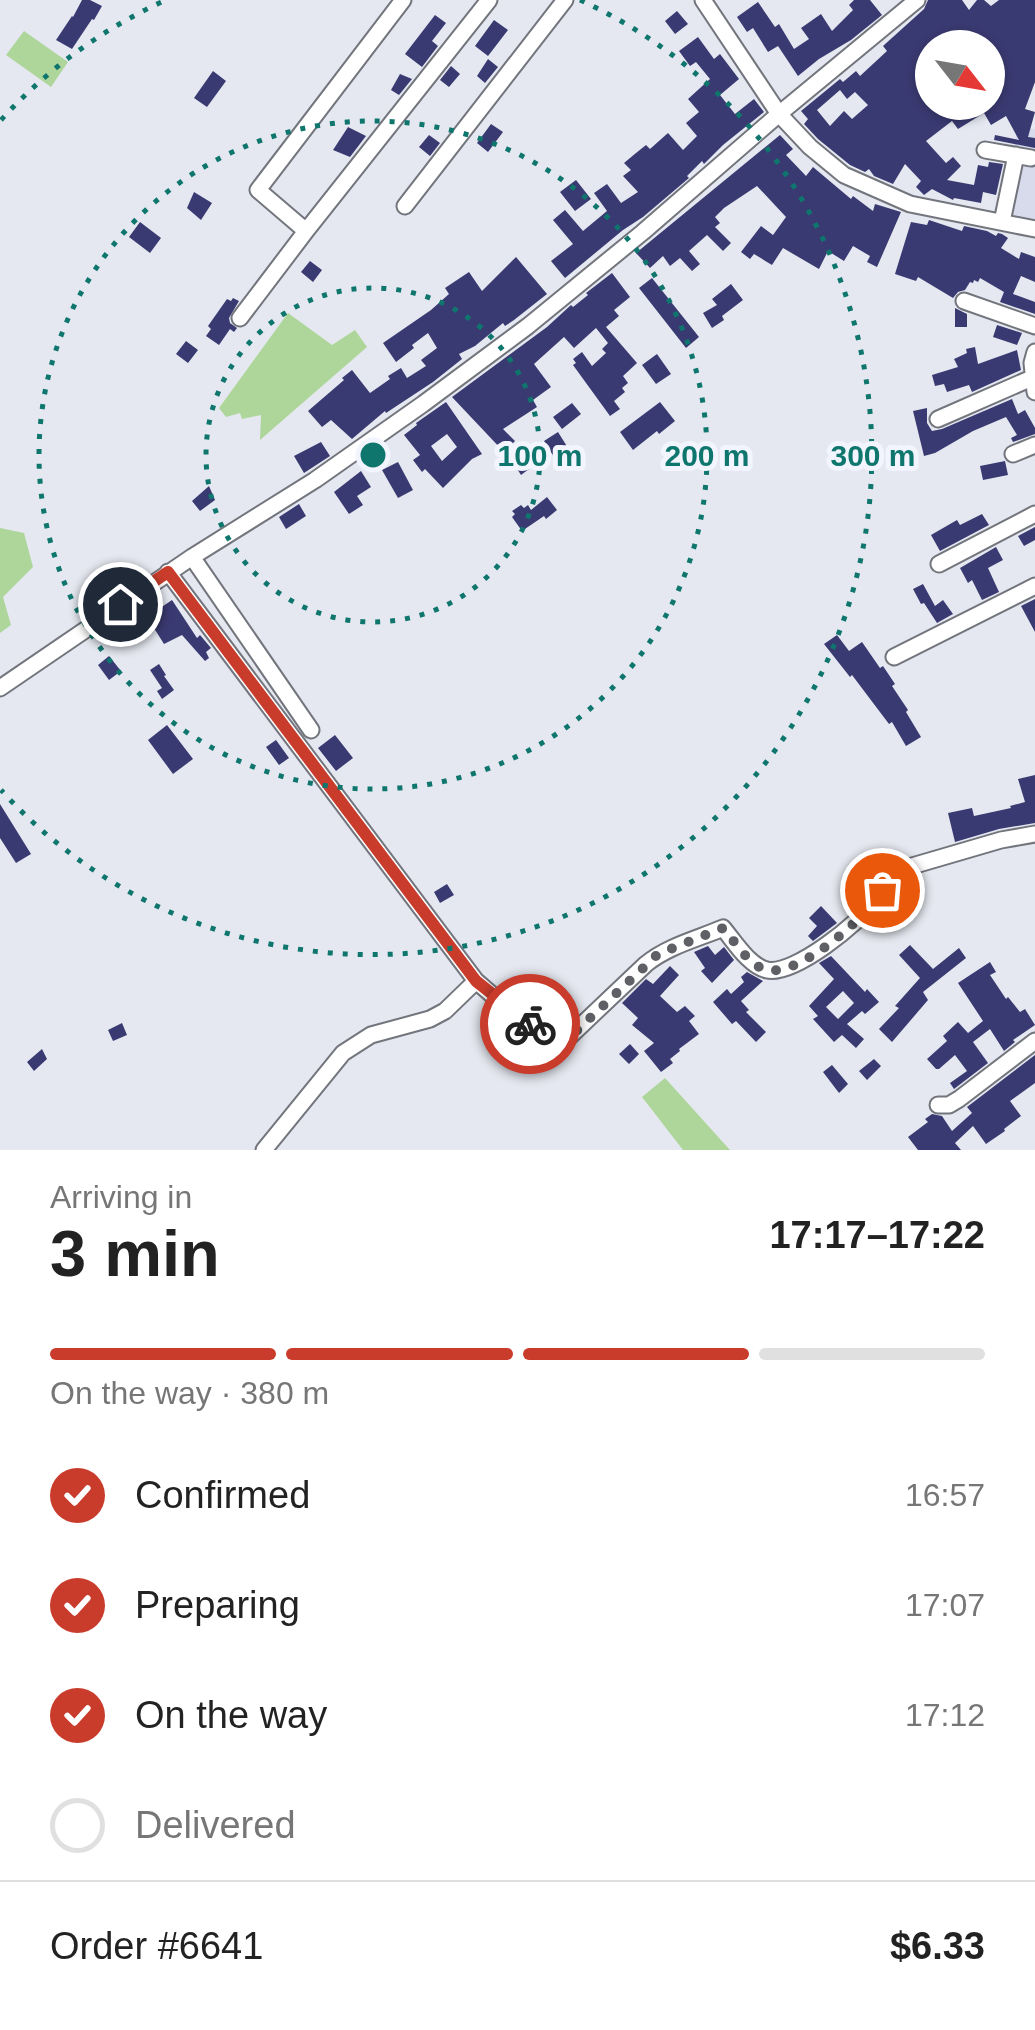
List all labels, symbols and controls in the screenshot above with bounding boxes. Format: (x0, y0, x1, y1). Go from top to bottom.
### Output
north arrow (915, 30, 1005, 120)
map controls (915, 30, 1005, 120)
centre of rings (355, 437, 391, 473)
text: 100 m (497, 439, 583, 472)
text: 200 m (664, 439, 750, 472)
text: 300 m (830, 439, 916, 472)
pin (78, 562, 163, 647)
icon: home (93, 577, 148, 632)
pin (840, 848, 925, 933)
icon: bag (855, 863, 910, 918)
courier (480, 974, 580, 1074)
icon: bike (503, 997, 558, 1052)
text: Arriving in (50, 1179, 192, 1215)
text: 17:17–17:22 (769, 1214, 985, 1256)
text: 3 min (50, 1217, 220, 1290)
text: On the way · 380 m (50, 1375, 329, 1411)
icon: check (50, 1468, 105, 1523)
text: Confirmed (135, 1474, 310, 1516)
text: 16:57 (905, 1477, 985, 1513)
icon: check (50, 1578, 105, 1633)
text: Preparing (135, 1584, 300, 1626)
text: 17:07 (905, 1587, 985, 1623)
icon: check (50, 1688, 105, 1743)
text: On the way (135, 1694, 327, 1736)
text: 17:12 (905, 1697, 985, 1733)
text: Delivered (135, 1804, 296, 1846)
text: Order #6641 (50, 1925, 263, 1967)
text: $6.33 (890, 1925, 985, 1967)

